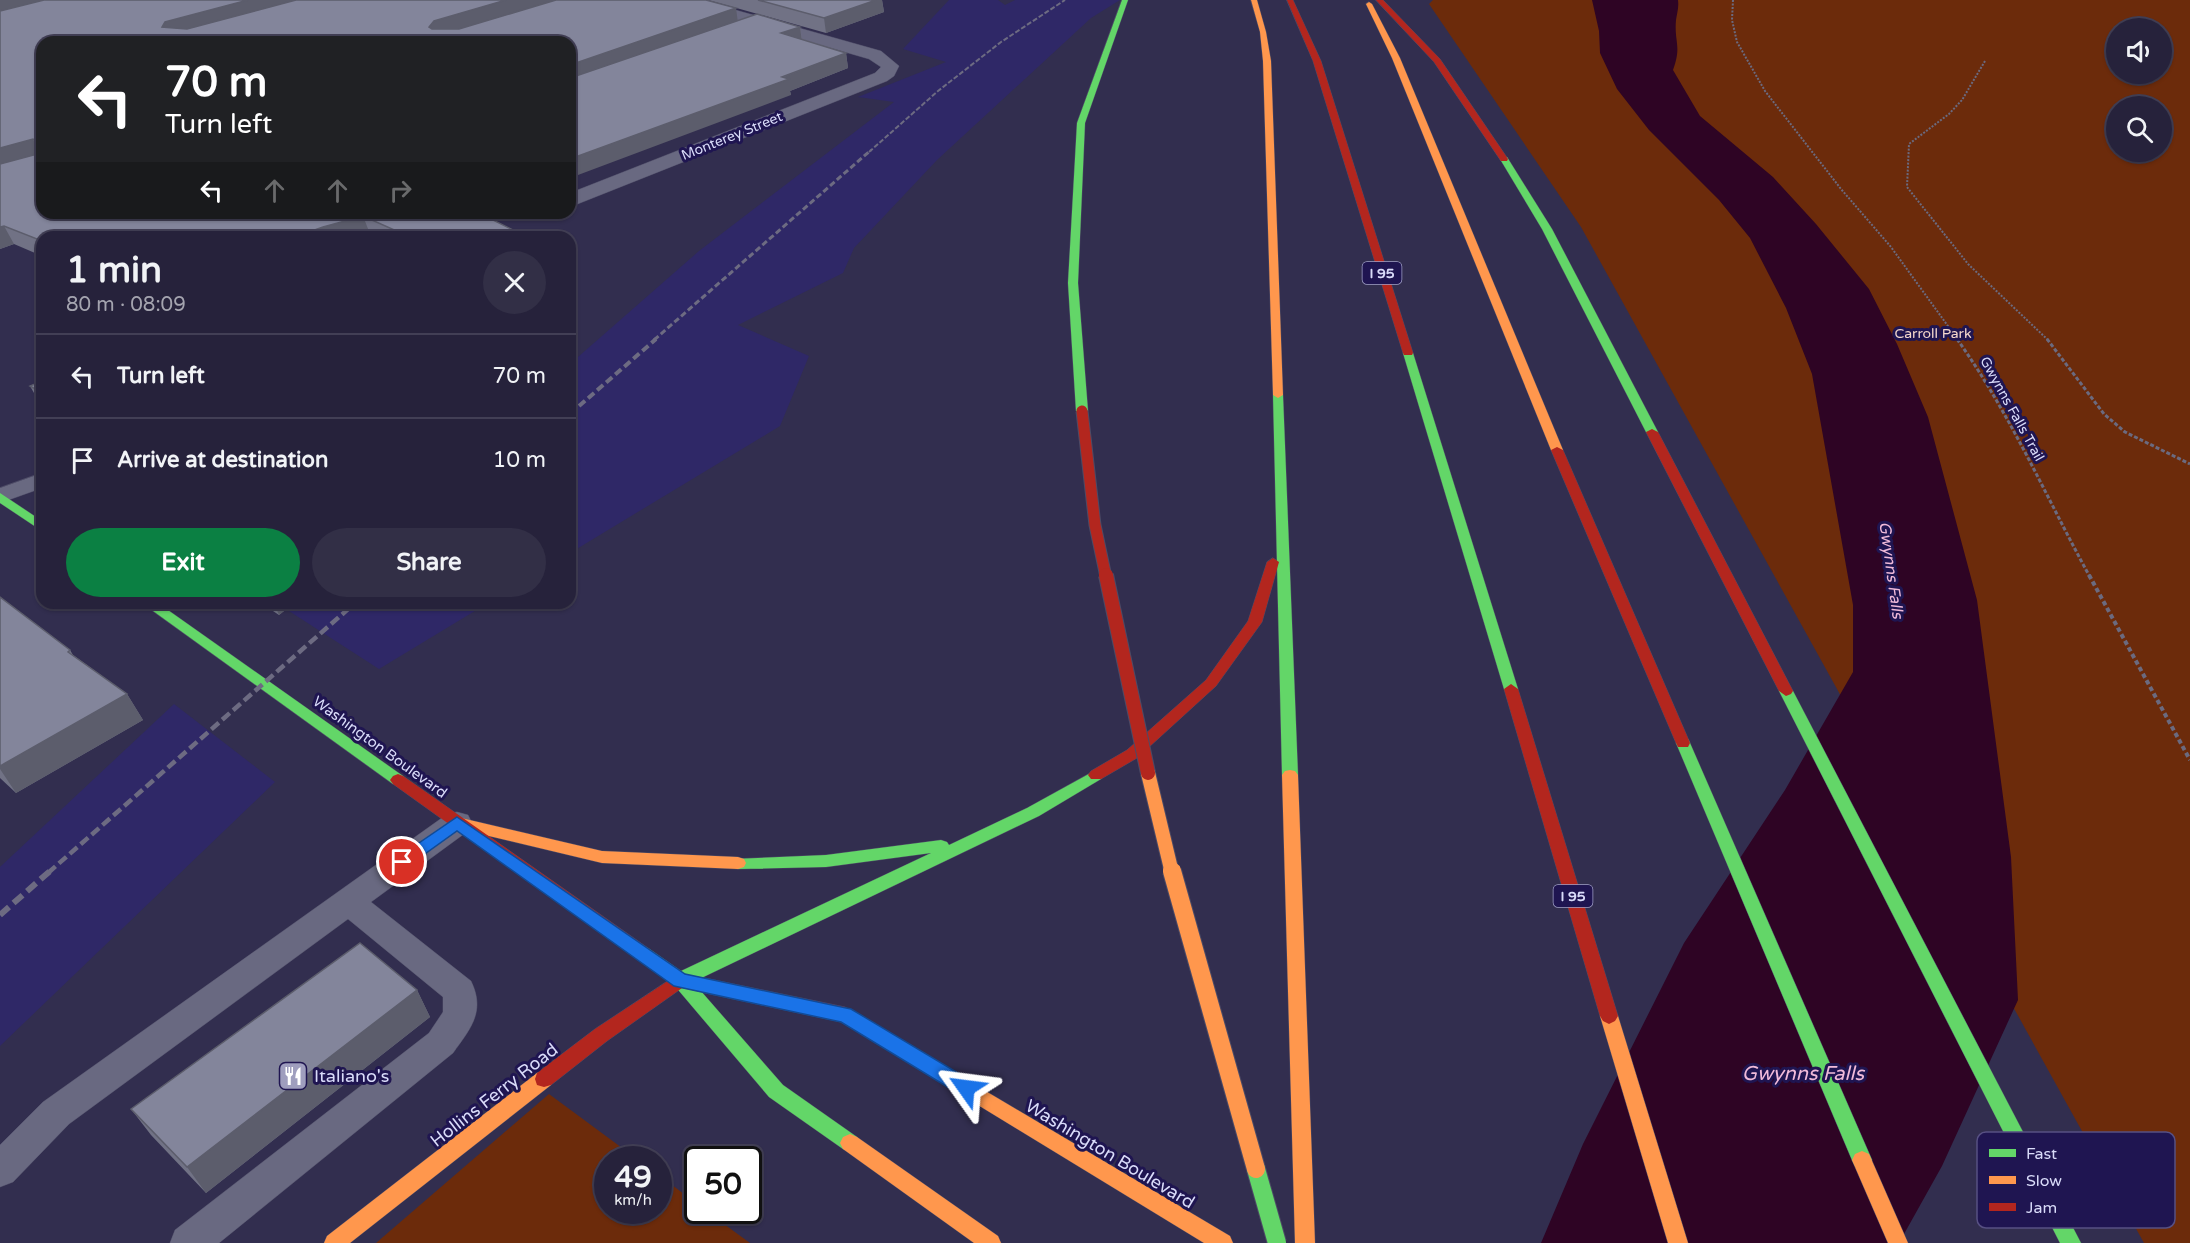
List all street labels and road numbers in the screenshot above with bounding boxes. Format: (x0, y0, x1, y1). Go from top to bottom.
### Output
street label: Monterey Street (679, 108, 786, 164)
road number: I 95 (1362, 262, 1402, 284)
street label: Gwynns Falls Trail (1976, 354, 2048, 464)
street label: Washington Boulevard (309, 692, 451, 802)
road number: I 95 (1554, 885, 1592, 907)
street label: Hollins Ferry Road (426, 1038, 562, 1152)
street label: Washington Boulevard (1021, 1095, 1199, 1213)

